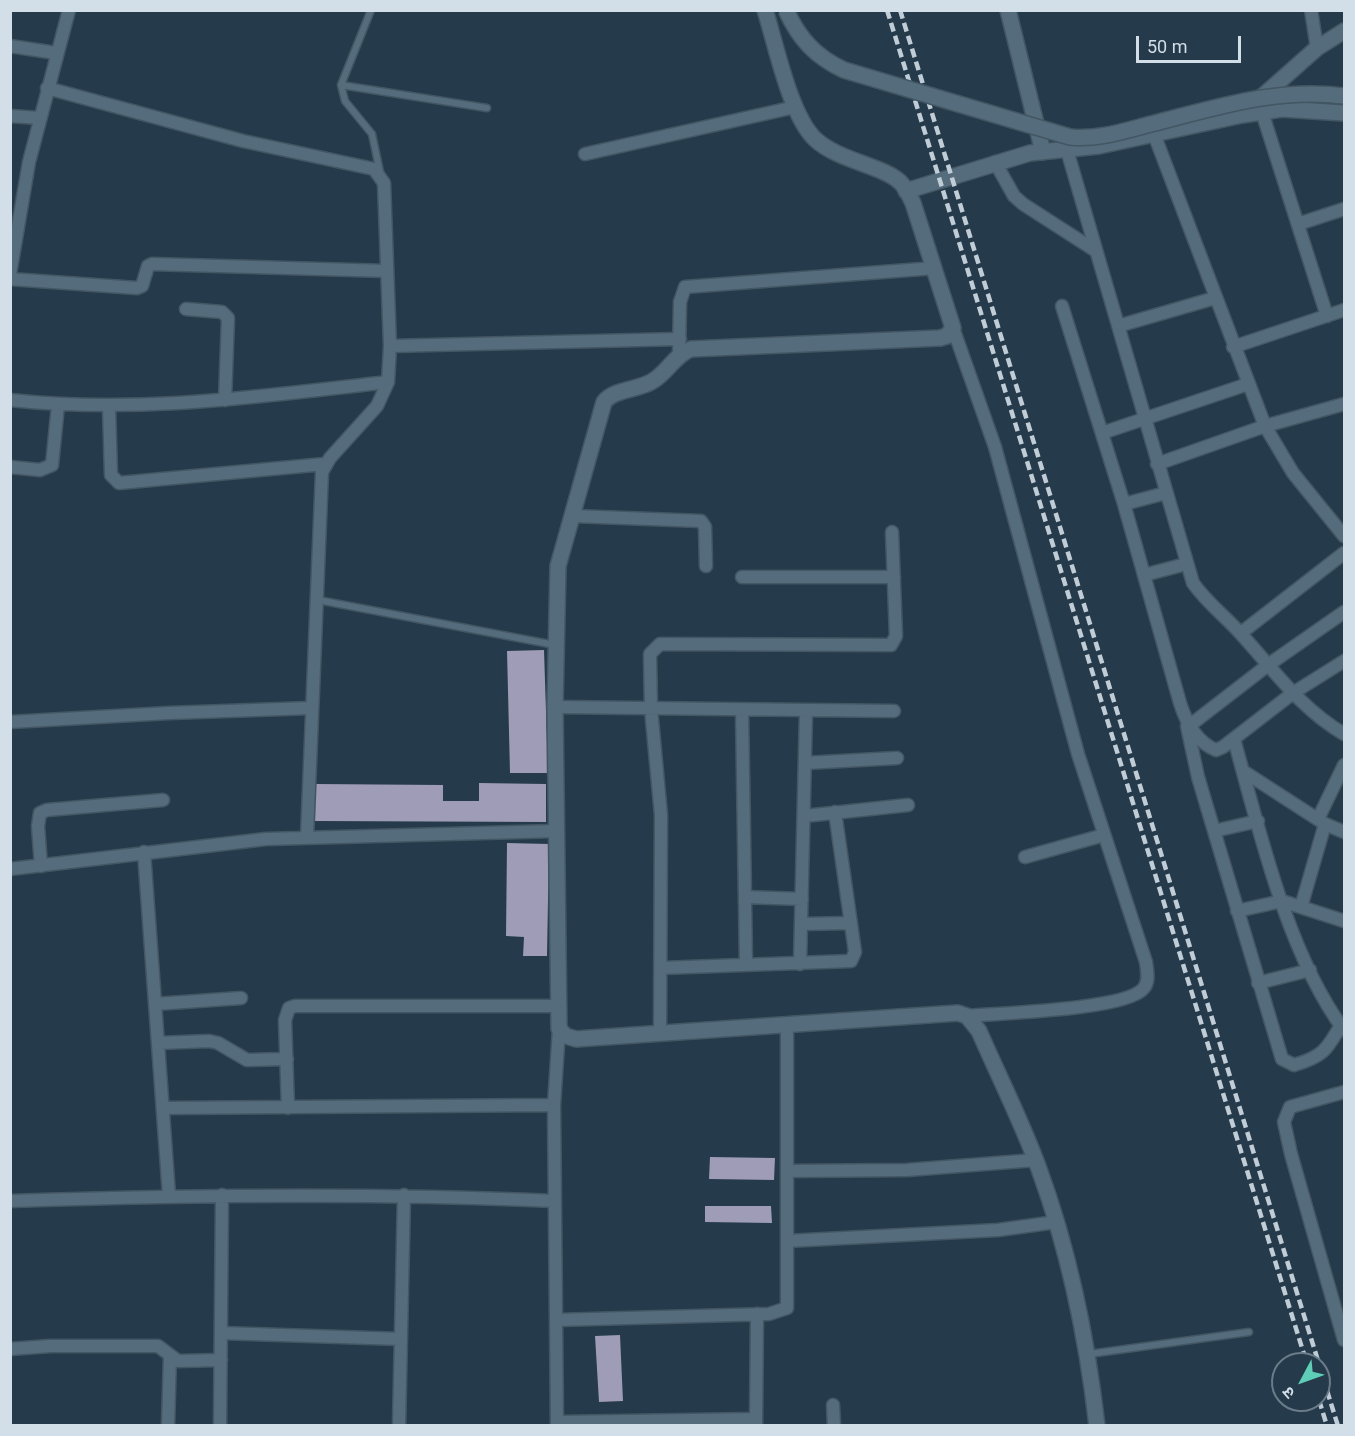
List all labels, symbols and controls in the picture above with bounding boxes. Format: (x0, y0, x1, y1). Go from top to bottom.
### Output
scale bar (1139, 24, 1244, 62)
text: 50 m (1147, 36, 1187, 57)
north arrow (1271, 1352, 1331, 1412)
text: उ (1278, 1383, 1299, 1403)

